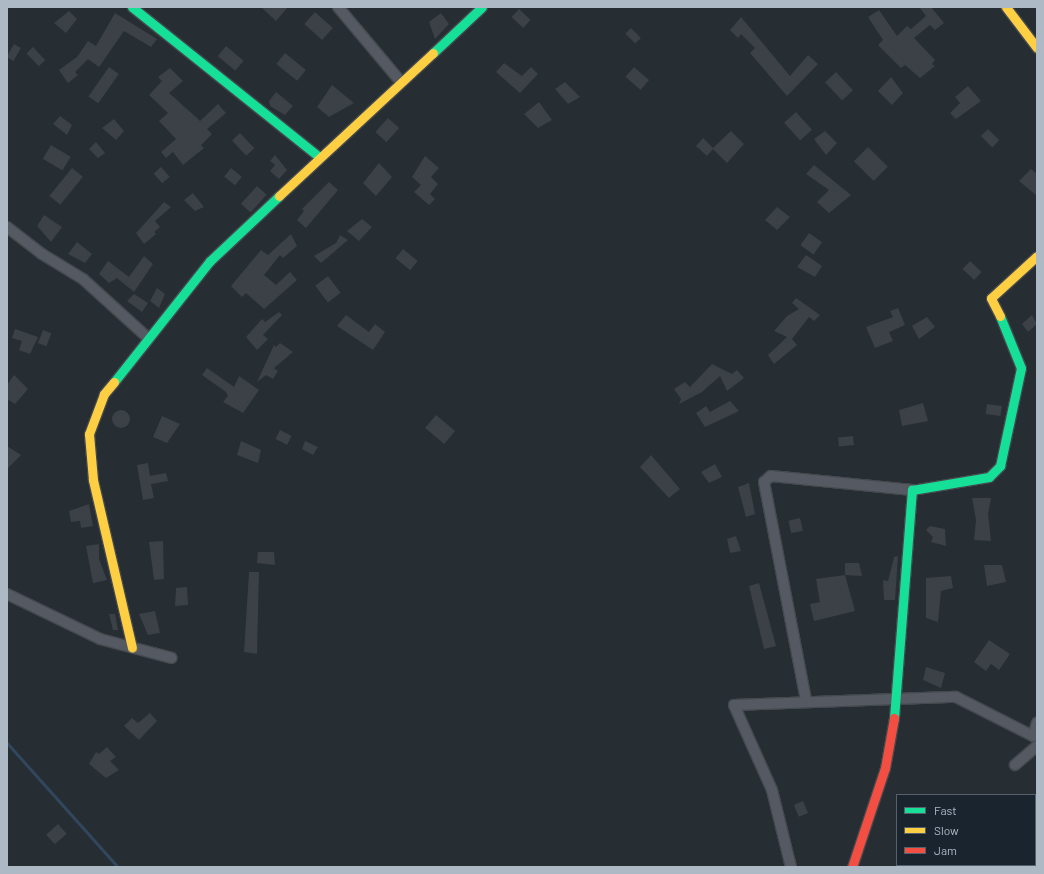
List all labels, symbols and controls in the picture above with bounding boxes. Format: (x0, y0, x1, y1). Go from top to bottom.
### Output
legend (896, 794, 1036, 866)
text: Fast (934, 803, 957, 817)
text: Slow (934, 823, 959, 837)
text: Jam (934, 843, 957, 857)

